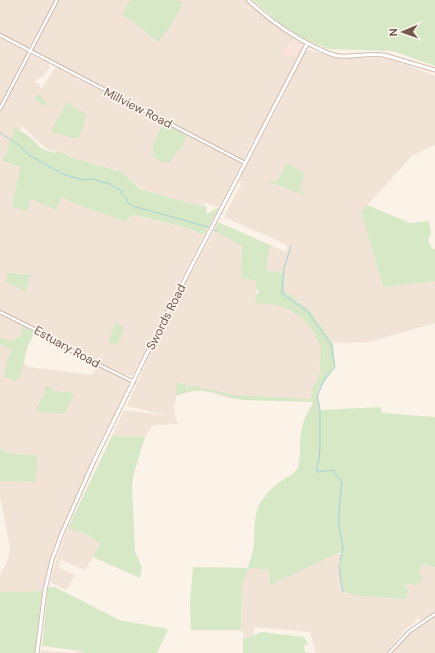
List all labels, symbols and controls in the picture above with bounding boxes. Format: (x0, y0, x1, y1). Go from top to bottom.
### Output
north arrow (383, 12, 423, 52)
text: N (386, 28, 400, 37)
street label: Millview Road (101, 84, 175, 132)
street label: Swords Road (143, 281, 189, 353)
street label: Estuary Road (31, 322, 103, 372)

